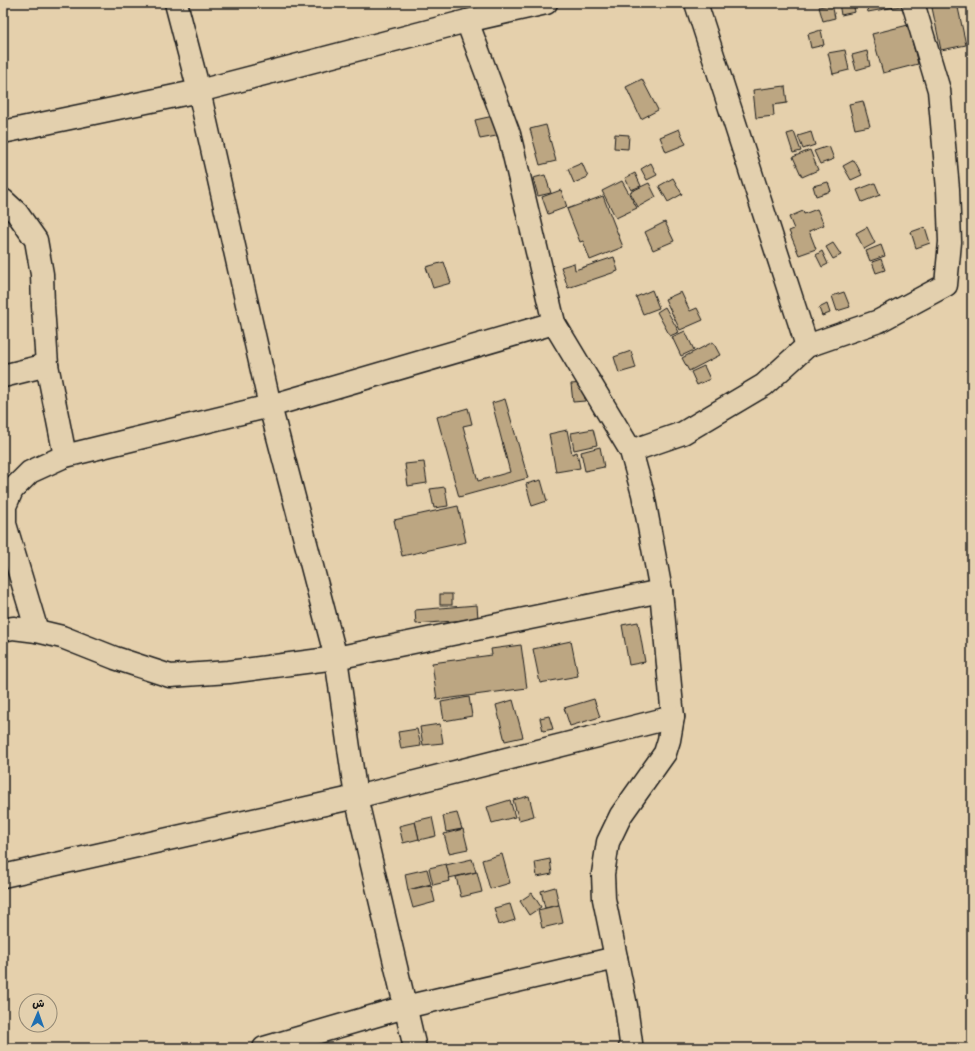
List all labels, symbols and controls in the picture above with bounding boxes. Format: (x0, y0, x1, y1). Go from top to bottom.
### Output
north arrow (18, 993, 58, 1033)
text: ش (32, 997, 45, 1010)

